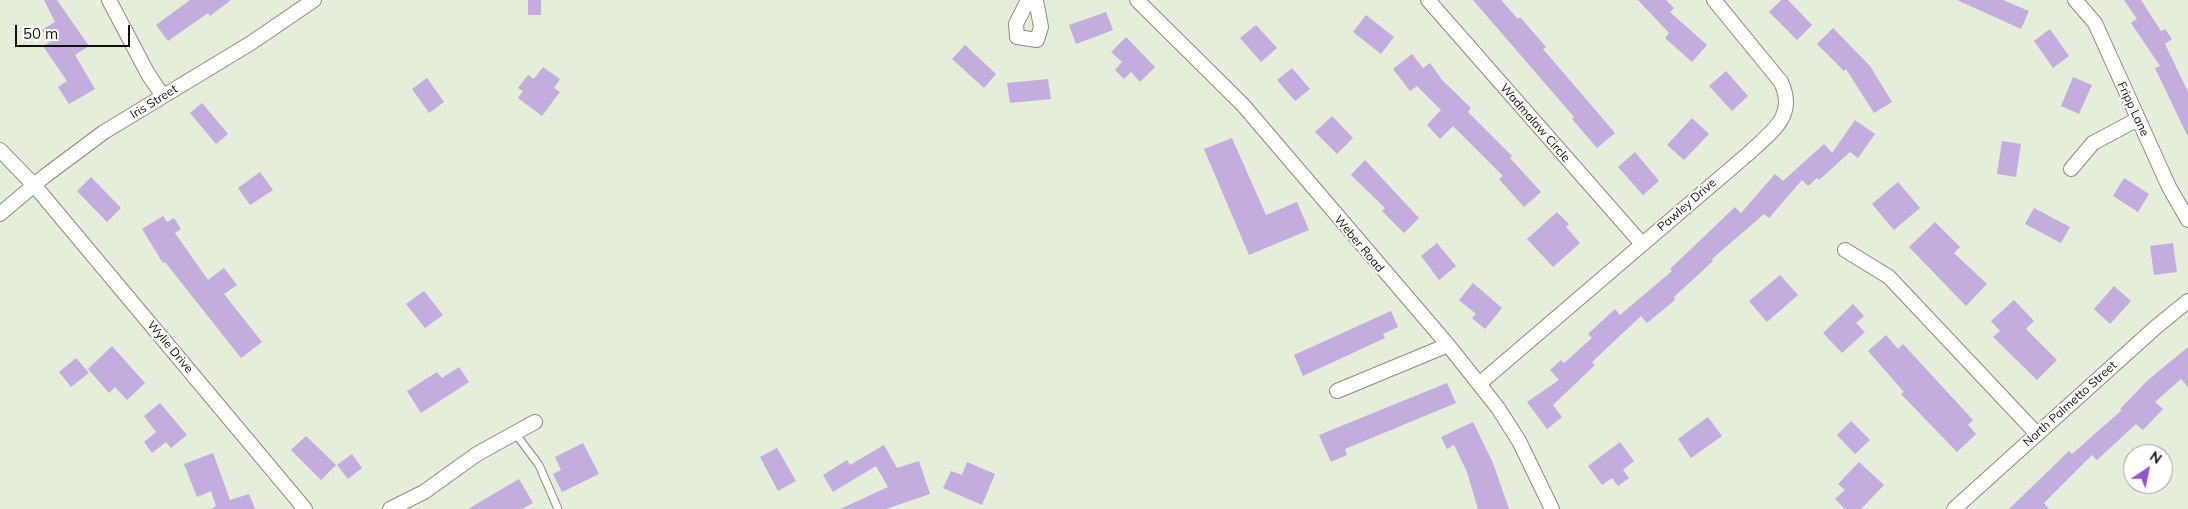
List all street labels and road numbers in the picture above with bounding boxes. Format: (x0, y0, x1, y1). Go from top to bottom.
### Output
street label: Fripp Lane (2114, 79, 2152, 139)
street label: Wadmalaw Circle (1497, 81, 1573, 165)
street label: Iris Street (128, 82, 180, 122)
street label: Pawley Drive (1655, 176, 1719, 234)
street label: Weber Road (1331, 213, 1387, 275)
street label: Wylie Drive (144, 318, 196, 376)
street label: North Palmetto Street (2020, 358, 2120, 450)

